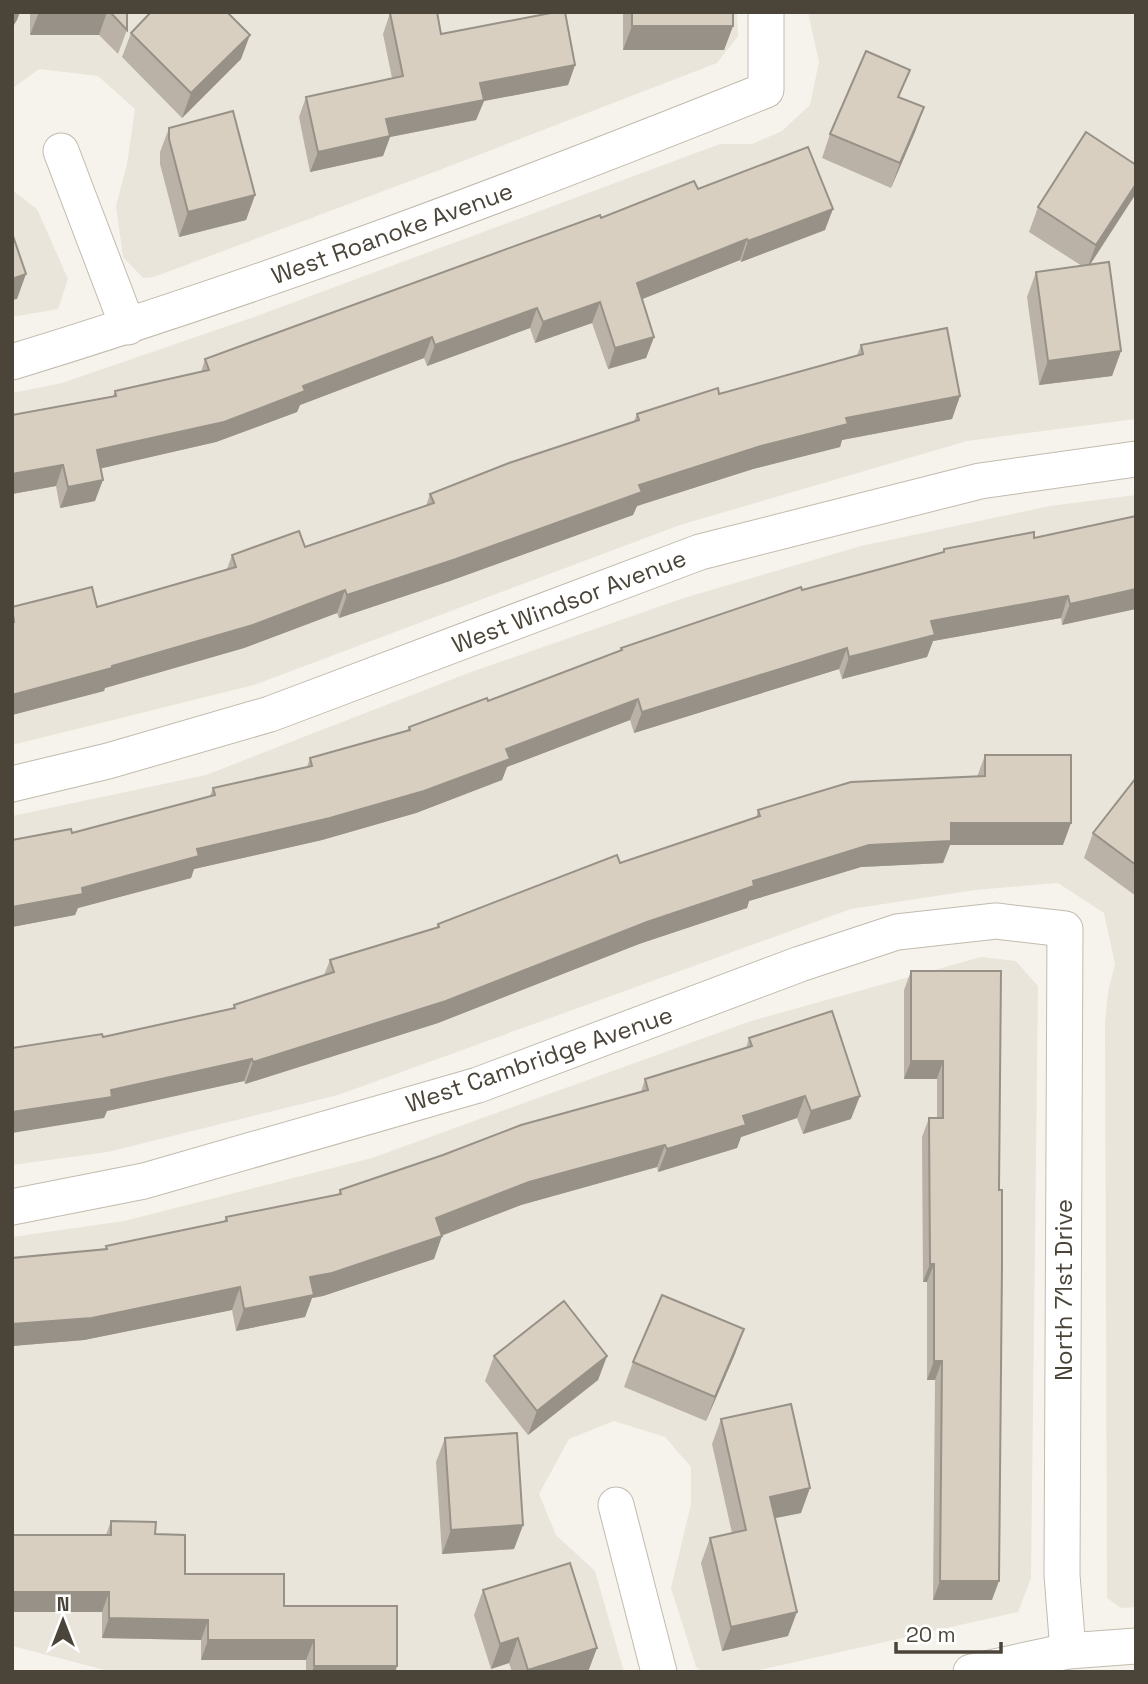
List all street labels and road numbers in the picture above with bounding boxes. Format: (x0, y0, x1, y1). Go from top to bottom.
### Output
street label: West Roanoke Avenue (267, 175, 517, 291)
street label: West Windsor Avenue (447, 542, 691, 660)
street label: West Cambridge Avenue (401, 999, 677, 1119)
street label: North 71st Drive (1048, 1199, 1079, 1381)

